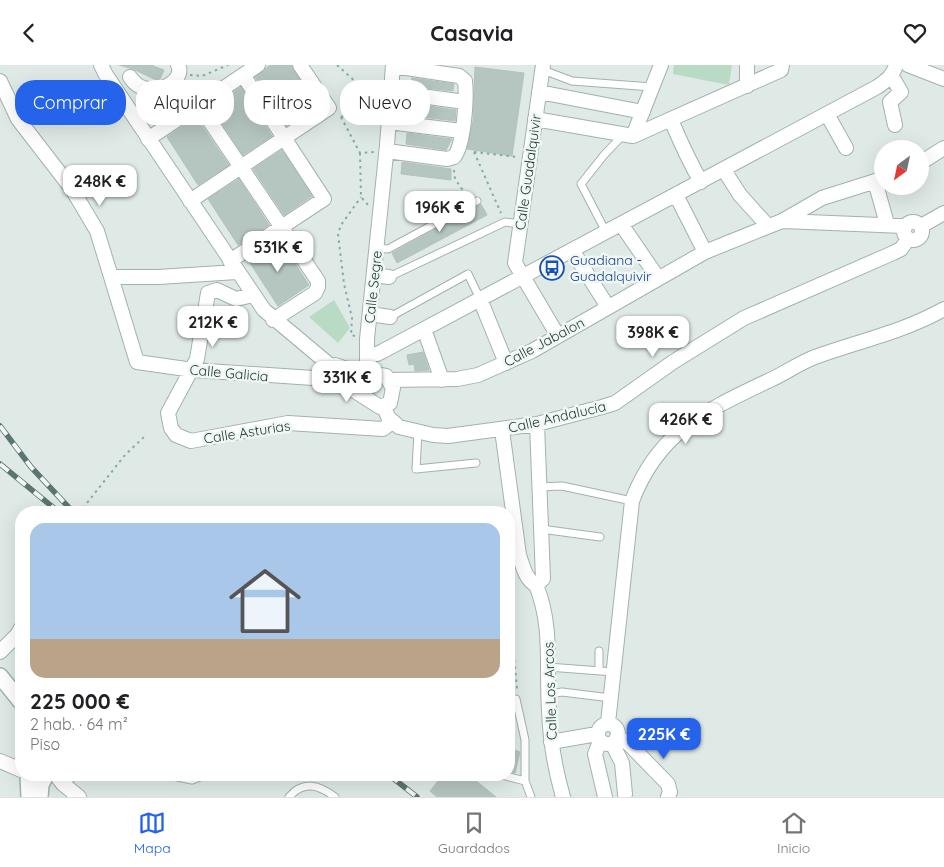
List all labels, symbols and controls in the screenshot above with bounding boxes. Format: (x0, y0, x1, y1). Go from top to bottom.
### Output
icon: back (15, 19, 43, 47)
text: Casavia (430, 19, 514, 47)
icon: heart (901, 19, 929, 47)
chip: Comprar (15, 80, 126, 125)
chip: Alquilar (136, 80, 234, 125)
chip: Filtros (244, 80, 330, 125)
chip: Nuevo (340, 80, 430, 125)
street label: Calle Guadalquivir (511, 112, 545, 231)
north arrow (874, 140, 929, 195)
map controls (874, 140, 929, 195)
pin: 248K € (59, 165, 141, 207)
text: 248K € (74, 171, 126, 191)
pin: 196K € (399, 191, 481, 233)
text: 196K € (415, 197, 465, 217)
pin: 531K € (237, 231, 319, 273)
text: 531K € (253, 237, 303, 257)
street label: Calle Segre (360, 250, 386, 324)
place label: Guadiana - Guadalquivir (570, 251, 652, 285)
bus stop icon: Guadiana - Guadalquivir (539, 255, 565, 281)
pin: 212K € (172, 305, 254, 348)
text: 212K € (188, 312, 238, 332)
street label: Calle Jabalon (501, 313, 587, 371)
pin: 398K € (612, 315, 694, 358)
text: 398K € (627, 322, 679, 342)
street label: Calle Galicia (189, 361, 269, 385)
pin: 331K € (306, 361, 388, 403)
text: 331K € (323, 367, 371, 387)
street label: Calle Andalucía (506, 397, 608, 437)
pin: 426K € (645, 403, 727, 445)
text: 426K € (660, 409, 712, 429)
street label: Calle Asturias (202, 416, 292, 448)
icon: home (220, 556, 310, 646)
street label: Calle Los Arcos (539, 642, 561, 740)
text: 225 000 € (30, 688, 130, 714)
text: 2 hab. · 64 m² (30, 714, 128, 734)
pin: 225K € (623, 717, 705, 760)
text: 225K € (638, 724, 690, 744)
text: Piso (30, 734, 60, 754)
tab: Mapa (134, 809, 171, 857)
tab: Guardados (438, 809, 510, 857)
tab: Inicio (777, 809, 810, 857)

